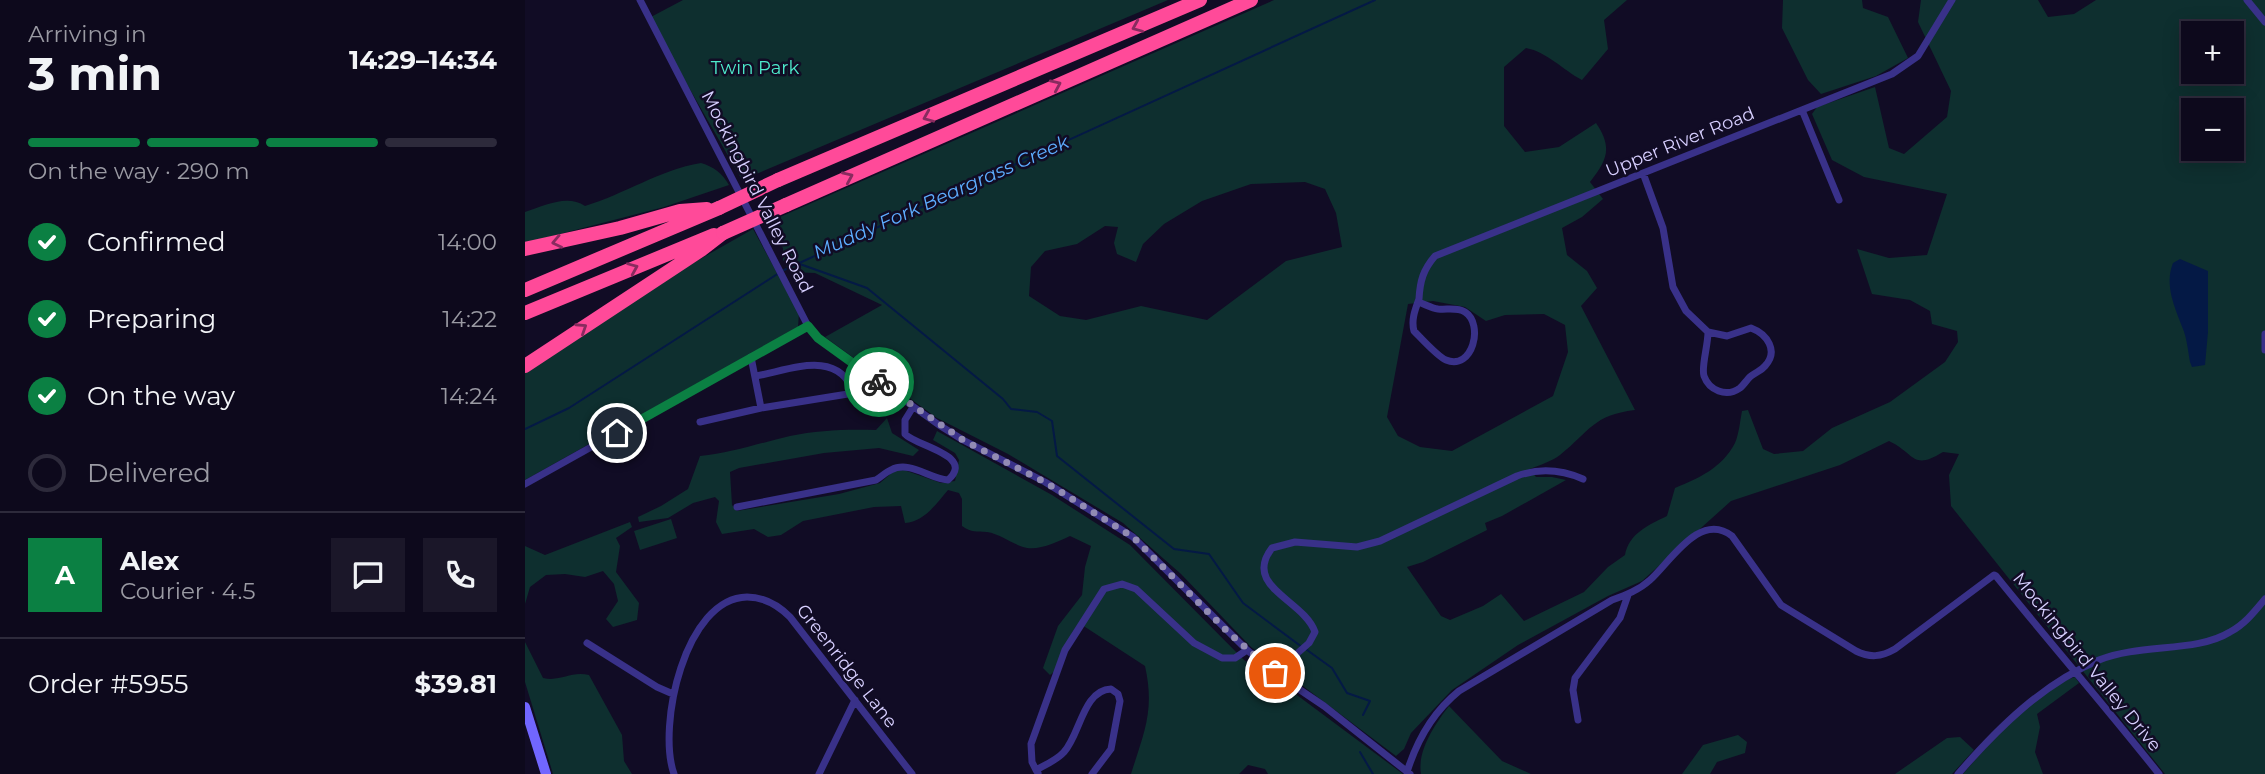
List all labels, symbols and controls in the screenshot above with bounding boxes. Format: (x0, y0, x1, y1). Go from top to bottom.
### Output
one-way arrow (1132, 19, 1144, 33)
text: Arriving in (28, 20, 147, 48)
map controls (2181, 21, 2244, 161)
button: + (2181, 21, 2244, 84)
text: 14:29–14:34 (349, 44, 497, 76)
text: 3 min (28, 45, 162, 102)
park label: Twin Park (711, 57, 799, 79)
one-way arrow (1049, 79, 1061, 93)
street label: Mockingbird Valley Road (696, 87, 818, 297)
button: − (2181, 98, 2244, 161)
street label: Upper River Road (1602, 102, 1758, 182)
one-way arrow (923, 109, 935, 123)
water label: Muddy Fork Beargrass Creek (810, 130, 1073, 264)
text: On the way · 290 m (28, 157, 250, 185)
one-way arrow (841, 171, 853, 185)
icon: check (28, 223, 66, 261)
text: Confirmed (87, 226, 226, 258)
text: 14:00 (438, 228, 497, 256)
one-way arrow (551, 234, 563, 248)
one-way arrow (626, 262, 638, 276)
icon: check (28, 300, 66, 338)
text: Preparing (87, 303, 216, 335)
text: 14:22 (442, 305, 497, 333)
one-way arrow (574, 324, 587, 337)
courier (844, 347, 914, 417)
icon: bike (860, 363, 898, 401)
icon: check (28, 377, 66, 415)
text: On the way (87, 380, 235, 412)
text: 14:24 (441, 382, 497, 410)
pin (587, 403, 647, 463)
icon: home (598, 414, 636, 452)
text: Delivered (87, 457, 211, 489)
button: chat (331, 538, 405, 612)
button: phone (423, 538, 497, 612)
text: Alex (120, 545, 179, 577)
text: A (55, 559, 75, 591)
street label: Mockingbird Valley Drive (2008, 568, 2166, 756)
text: Courier · 4.5 (120, 577, 255, 605)
street label: Greenridge Lane (792, 600, 902, 732)
pin (1245, 643, 1305, 703)
icon: bag (1256, 654, 1294, 692)
text: Order #5955 (28, 668, 188, 700)
text: $39.81 (414, 668, 497, 700)

